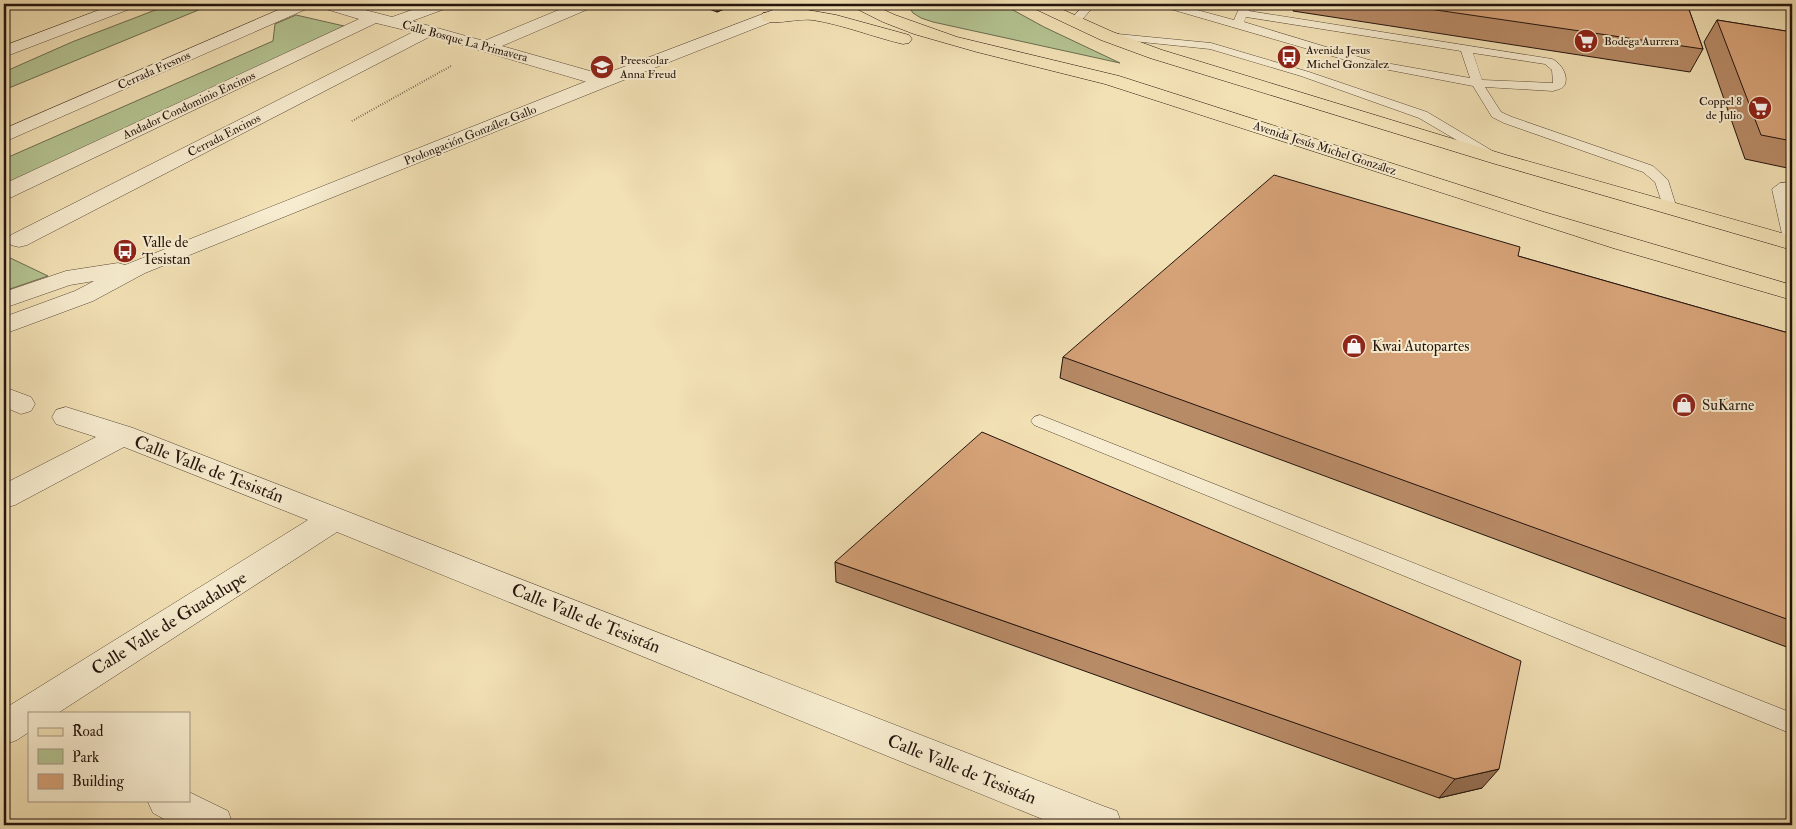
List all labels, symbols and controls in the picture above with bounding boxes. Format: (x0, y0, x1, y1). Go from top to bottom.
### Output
street label: Calle Bosque La Primavera (400, 17, 530, 66)
supermarket icon: Bodega Aurrera (1573, 28, 1599, 54)
place label: Bodega Aurrera (1604, 34, 1680, 49)
place label: Avenida Jesus Michel Gonzalez (1305, 43, 1389, 72)
bus stop icon: Avenida Jesus Michel Gonzalez (1276, 44, 1302, 70)
street label: Cerrada Fresnos (116, 48, 193, 93)
place label: Preescolar Anna Freud (619, 53, 676, 82)
school or university icon: Preescolar Anna Freud (589, 54, 615, 80)
street label: Andador Condominio Encinos (120, 68, 258, 143)
place label: Coppel 8 de Julio (1699, 94, 1742, 123)
supermarket icon: Coppel 8 de Julio (1747, 95, 1773, 121)
street label: Prolongación González Gallo (402, 102, 539, 169)
street label: Cerrada Encinos (185, 111, 263, 160)
street label: Avenida Jesús Michel González (1250, 118, 1399, 179)
place label: Valle de Tesistan (142, 233, 191, 269)
bus stop icon: Valle de Tesistan (112, 238, 138, 264)
shop icon: Kwai Autopartes (1341, 333, 1367, 359)
place label: Kwai Autopartes (1372, 337, 1469, 357)
shop icon: SuKarne (1671, 392, 1697, 418)
place label: SuKarne (1702, 396, 1754, 415)
street label: Calle Valle de Tesistán (131, 430, 287, 509)
street label: Calle Valle de Guadalupe (87, 566, 252, 681)
street label: Calle Valle de Tesistán (508, 578, 664, 659)
legend (28, 712, 190, 802)
text: Road (72, 722, 104, 741)
street label: Calle Valle de Tesistán (884, 729, 1040, 810)
text: Park (72, 748, 99, 767)
text: Building (72, 772, 124, 791)

